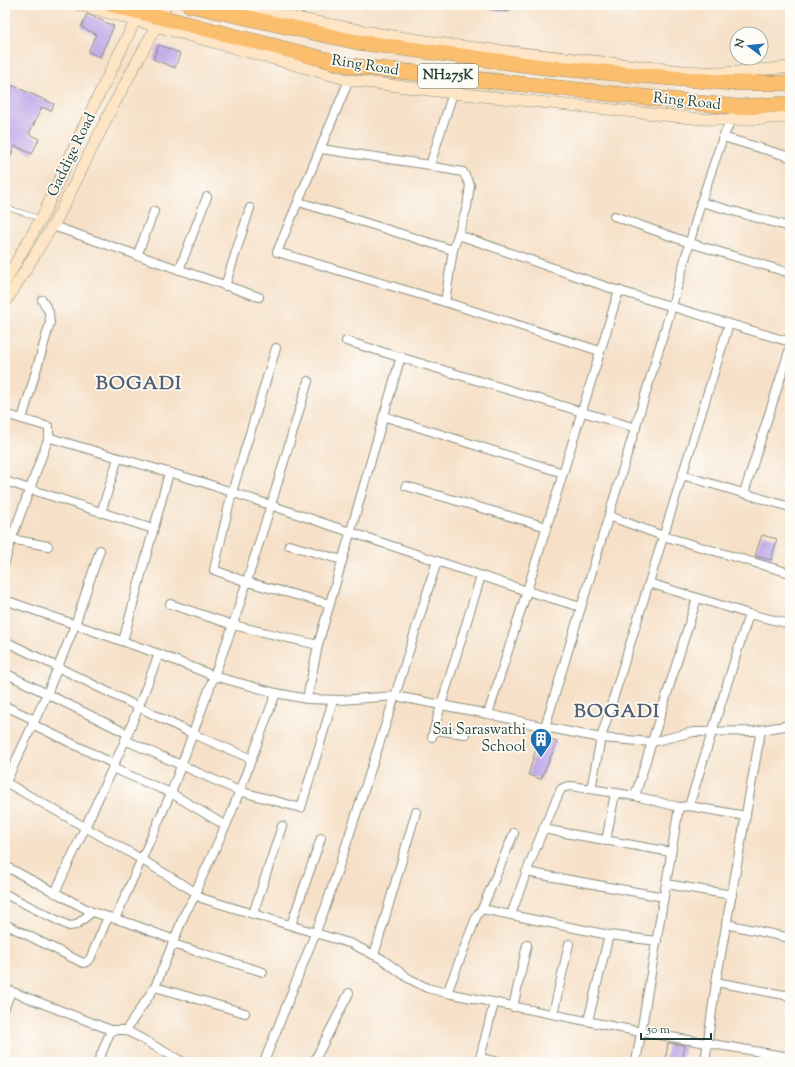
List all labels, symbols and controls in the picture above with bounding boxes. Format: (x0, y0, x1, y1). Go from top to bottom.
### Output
north arrow (729, 26, 769, 66)
text: N (731, 37, 749, 51)
street label: Ring Road (330, 50, 401, 82)
road number: NH275K (418, 64, 478, 88)
street label: Ring Road (652, 88, 722, 116)
street label: Gaddige Road (43, 109, 102, 201)
district label: BOGADI (96, 371, 182, 398)
district label: BOGADI (574, 699, 660, 726)
place label: Sai Saraswathi School (432, 720, 526, 758)
building icon: Sai Saraswathi School (528, 726, 554, 759)
scale bar (641, 1015, 711, 1041)
text: 50 m (646, 1021, 670, 1039)

